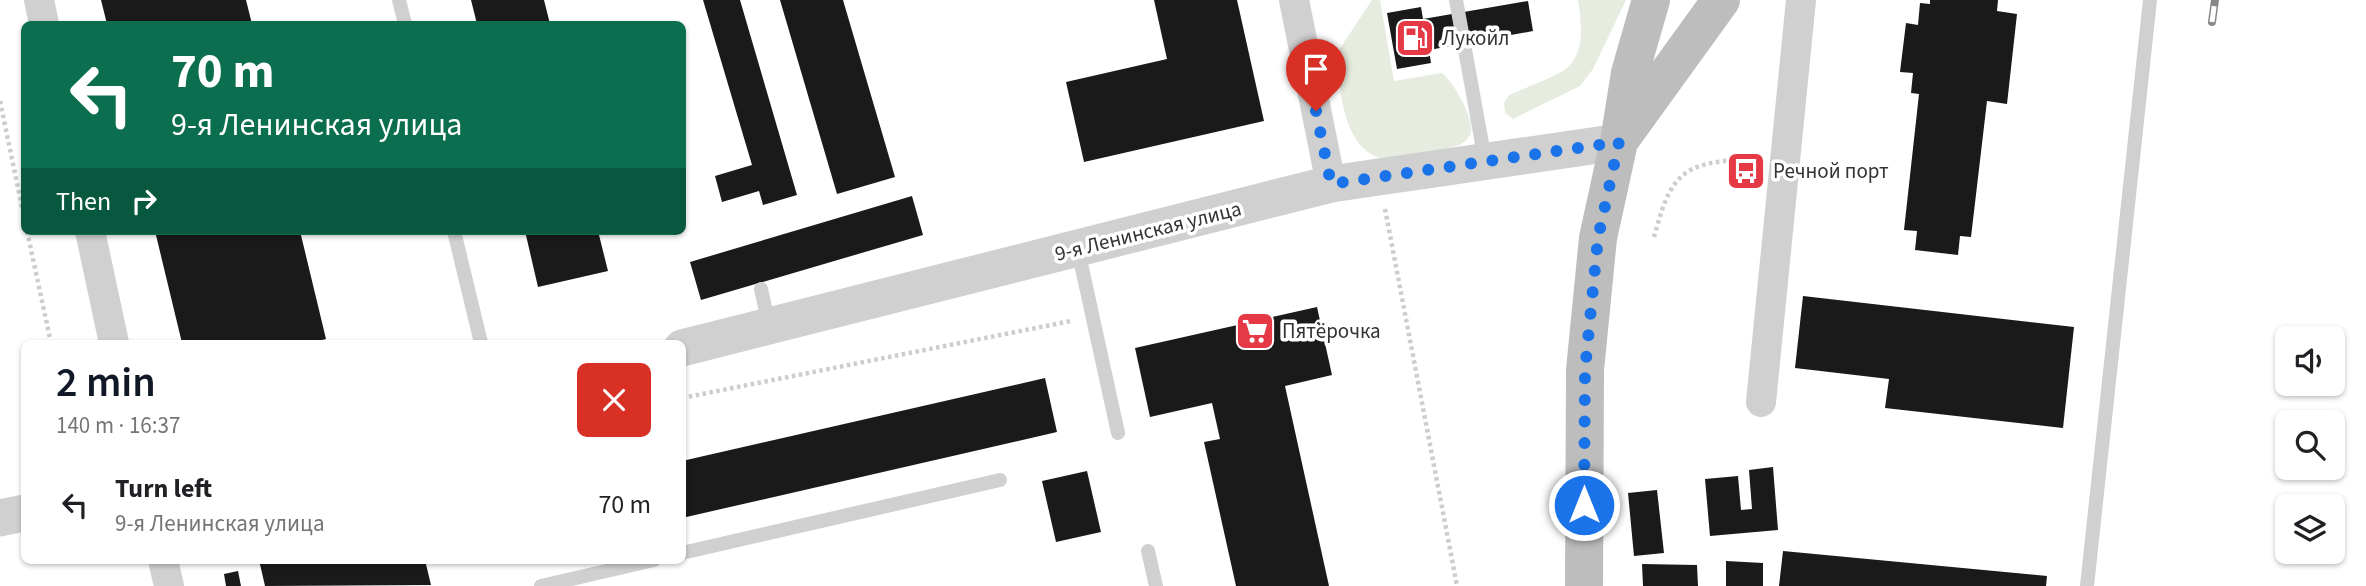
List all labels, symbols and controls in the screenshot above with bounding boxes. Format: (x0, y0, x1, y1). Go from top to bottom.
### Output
fuel station icon: Лукойл (1394, 17, 1436, 59)
place label: Лукойл (1442, 23, 1509, 53)
text: 70 m (171, 37, 275, 107)
pin (1286, 39, 1346, 111)
icon: left (56, 49, 147, 140)
icon: arrive (1297, 50, 1335, 88)
text: 9-я Ленинская улица (171, 102, 463, 148)
bus stop icon: Речной порт (1725, 150, 1767, 192)
place label: Речной порт (1773, 156, 1889, 186)
icon: right (125, 182, 163, 220)
text: Then (56, 183, 111, 220)
street label: 9-я Ленинская улица (1052, 193, 1244, 269)
supermarket icon: Пятёрочка (1234, 310, 1276, 352)
place label: Пятёрочка (1282, 316, 1381, 346)
map controls (2275, 326, 2345, 564)
button: sound (2275, 326, 2345, 396)
text: 2 min (56, 353, 156, 413)
button: close (577, 363, 651, 437)
text: 140 m · 16:37 (56, 409, 180, 442)
button: search (2275, 410, 2345, 480)
position arrow (1547, 468, 1621, 542)
text: Turn left (115, 470, 212, 507)
icon: left (56, 486, 94, 524)
text: 70 m (598, 486, 651, 523)
button: layers (2275, 494, 2345, 564)
text: 9-я Ленинская улица (115, 507, 325, 540)

